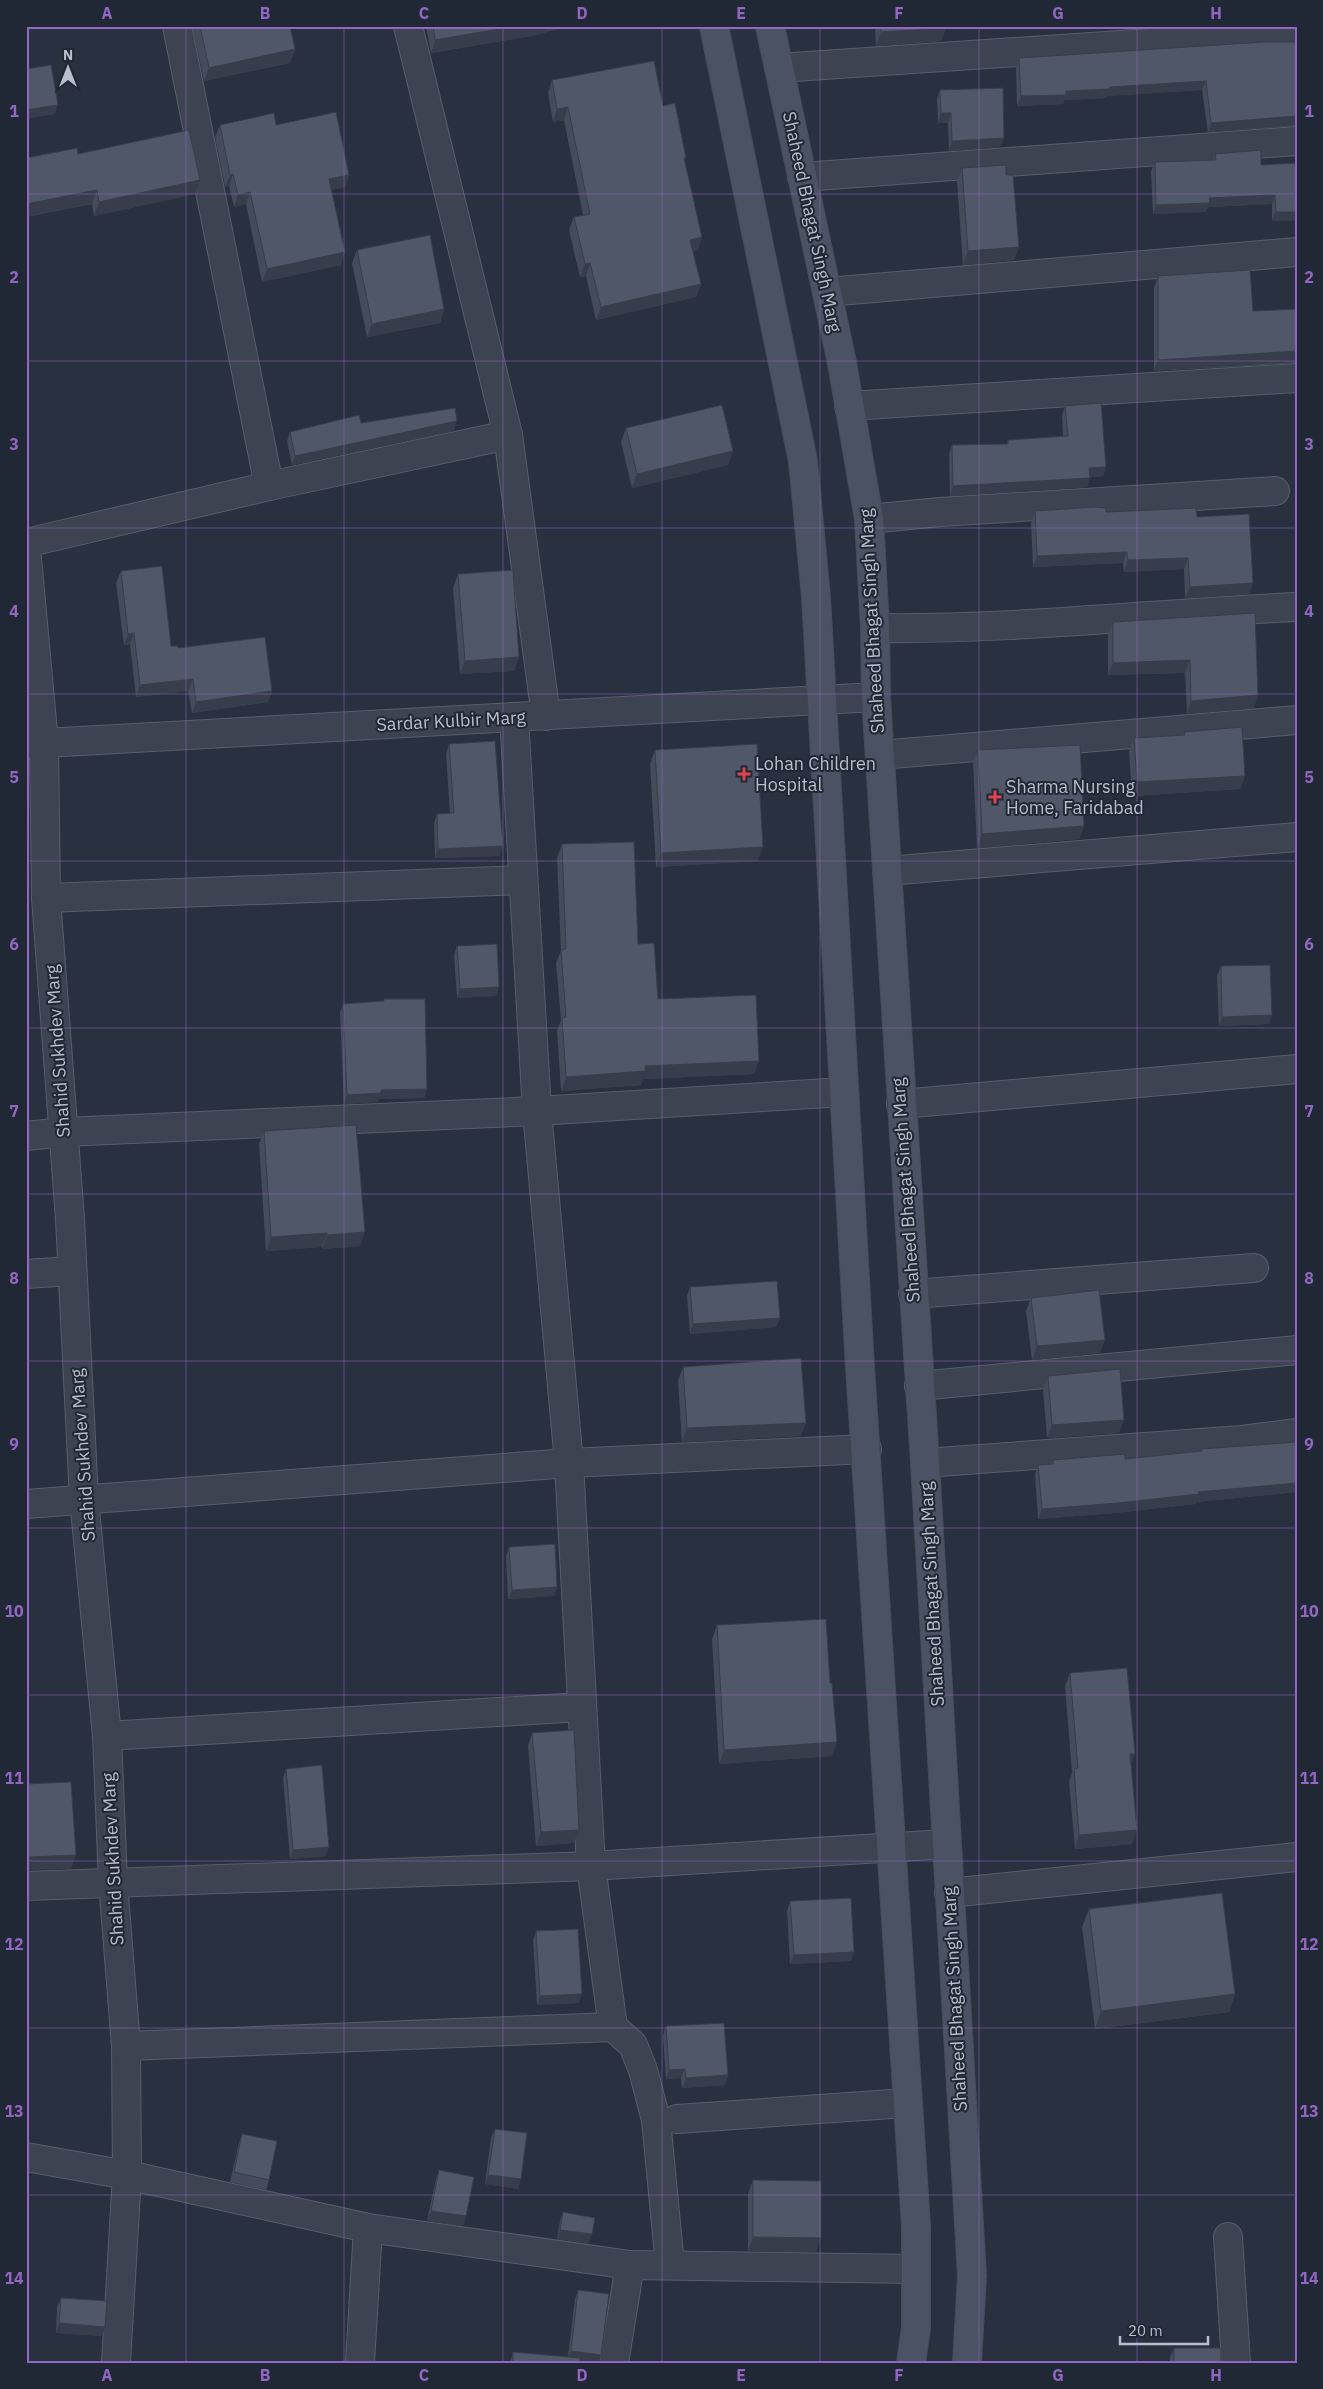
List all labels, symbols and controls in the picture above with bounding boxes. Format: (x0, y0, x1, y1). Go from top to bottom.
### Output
text: A (102, 3, 113, 23)
text: B (260, 3, 271, 23)
text: C (419, 3, 429, 23)
text: D (576, 3, 588, 23)
text: E (736, 3, 746, 23)
text: F (894, 3, 904, 23)
text: G (1052, 3, 1064, 23)
text: H (1210, 3, 1222, 23)
north arrow (42, 42, 92, 92)
text: N (63, 46, 73, 64)
text: 1 (9, 101, 19, 121)
text: 1 (1304, 101, 1314, 121)
street label: Shaheed Bhagat Singh Marg (778, 109, 847, 335)
text: 2 (9, 267, 19, 287)
text: 2 (1304, 267, 1314, 287)
text: 3 (9, 434, 19, 454)
text: 3 (1304, 434, 1314, 454)
street label: Shaheed Bhagat Singh Marg (854, 507, 889, 734)
text: 4 (9, 601, 19, 621)
text: 4 (1304, 601, 1314, 621)
street label: Sardar Kulbir Marg (376, 705, 527, 736)
place label: Lohan Children Hospital (755, 752, 876, 796)
text: 5 (9, 767, 19, 787)
marker: Lohan Children Hospital (737, 767, 751, 781)
text: 5 (1304, 767, 1314, 787)
place label: Sharma Nursing Home, Faridabad (1006, 775, 1144, 819)
marker: Sharma Nursing Home, Faridabad (988, 790, 1002, 804)
text: 6 (9, 934, 19, 954)
text: 6 (1304, 934, 1314, 954)
street label: Shahid Sukhdev Marg (40, 963, 75, 1138)
street label: Shaheed Bhagat Singh Marg (886, 1076, 925, 1303)
text: 7 (9, 1101, 19, 1121)
text: 7 (1304, 1101, 1314, 1121)
text: 8 (9, 1268, 19, 1288)
text: 8 (1304, 1268, 1314, 1288)
street label: Shahid Sukhdev Marg (65, 1367, 100, 1542)
text: 9 (9, 1434, 19, 1454)
text: 9 (1304, 1434, 1314, 1454)
street label: Shaheed Bhagat Singh Marg (914, 1480, 949, 1707)
text: 10 (4, 1601, 24, 1621)
text: 10 (1299, 1601, 1319, 1621)
text: 11 (4, 1768, 24, 1788)
text: 11 (1299, 1768, 1319, 1788)
street label: Shahid Sukhdev Marg (96, 1771, 129, 1946)
street label: Shaheed Bhagat Singh Marg (937, 1885, 972, 2112)
text: 12 (4, 1934, 24, 1954)
text: 12 (1299, 1934, 1319, 1954)
text: 13 (4, 2101, 24, 2121)
text: 13 (1299, 2101, 1319, 2121)
text: 14 (4, 2268, 24, 2288)
text: 14 (1299, 2268, 1319, 2288)
scale bar (1120, 2314, 1208, 2346)
text: 20 m (1128, 2321, 1163, 2340)
text: A (102, 2365, 113, 2385)
text: B (260, 2365, 271, 2385)
text: C (419, 2365, 429, 2385)
text: D (576, 2365, 588, 2385)
text: E (736, 2365, 746, 2385)
text: F (894, 2365, 904, 2385)
text: G (1052, 2365, 1064, 2385)
text: H (1210, 2365, 1222, 2385)

